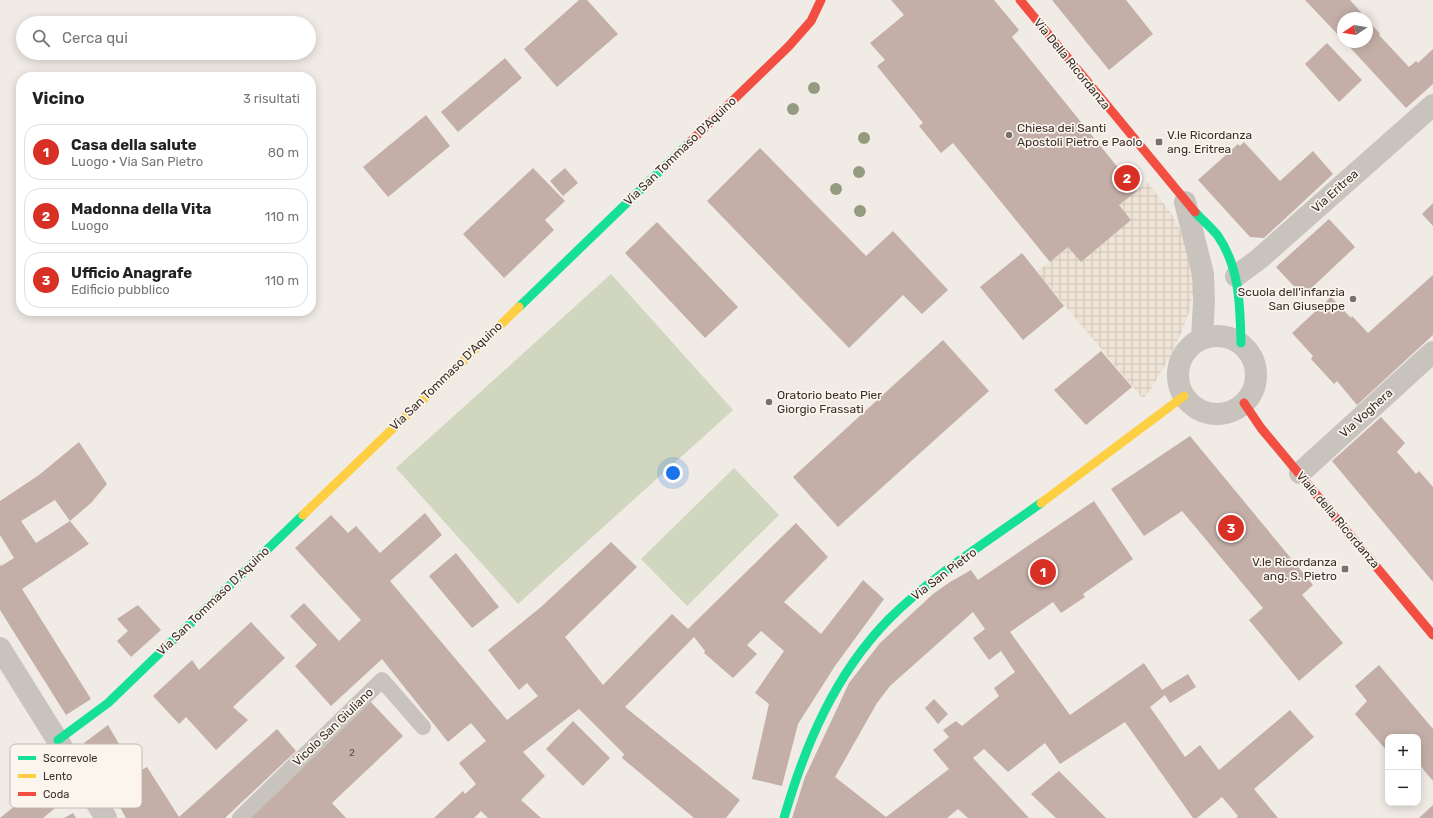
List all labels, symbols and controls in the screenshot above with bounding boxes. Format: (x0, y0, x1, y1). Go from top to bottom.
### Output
north arrow (1337, 12, 1373, 48)
search box (16, 16, 316, 60)
street label: Via Della Ricordanza (1031, 16, 1113, 112)
icon: search (30, 27, 52, 49)
text: Cerca qui (62, 29, 128, 47)
text: Vicino (32, 88, 85, 108)
text: 3 risultati (243, 91, 300, 106)
street label: Via San Tommaso D'Aquino (621, 94, 739, 208)
place label: Chiesa dei Santi Apostoli Pietro e Paolo (1017, 121, 1142, 149)
place label: V.le Ricordanza ang. Eritrea (1167, 128, 1252, 156)
marker: Chiesa dei Santi Apostoli Pietro e Paolo (1004, 130, 1014, 140)
text: Casa della salute (71, 136, 197, 154)
marker: V.le Ricordanza ang. Eritrea (1154, 137, 1164, 147)
text: 1 (43, 145, 49, 160)
text: 80 m (268, 145, 299, 160)
text: Luogo · Via San Pietro (71, 154, 203, 169)
pin: 2 (1114, 163, 1140, 193)
street label: Via Eritrea (1309, 167, 1361, 215)
text: Madonna della Vita (71, 200, 211, 218)
text: 2 (42, 209, 50, 224)
text: 110 m (265, 209, 299, 224)
text: Luogo (71, 218, 109, 233)
text: Ufficio Anagrafe (71, 264, 192, 282)
text: 3 (42, 273, 50, 288)
text: 110 m (265, 273, 299, 288)
text: Edificio pubblico (71, 282, 170, 297)
place label: Scuola dell'infanzia San Giuseppe (1238, 285, 1345, 313)
marker: Scuola dell'infanzia San Giuseppe (1348, 294, 1358, 304)
street label: Via San Tommaso D'Aquino (387, 319, 505, 433)
street label: Via Voghera (1337, 386, 1395, 440)
place label: Oratorio beato Pier Giorgio Frassati (777, 388, 882, 416)
marker: Oratorio beato Pier Giorgio Frassati (764, 397, 774, 407)
your location (663, 463, 683, 483)
street label: Viale della Ricordanza (1294, 469, 1382, 571)
pin: 3 (1218, 513, 1244, 543)
street label: Via San Tommaso D'Aquino (154, 544, 272, 658)
street label: Via San Pietro (909, 545, 979, 603)
place label: V.le Ricordanza ang. S. Pietro (1252, 555, 1337, 583)
pin: 1 (1030, 557, 1056, 587)
marker: V.le Ricordanza ang. S. Pietro (1340, 564, 1350, 574)
street label: Vicolo San Giuliano (290, 685, 376, 769)
map controls (1385, 734, 1421, 806)
button: + (1385, 734, 1421, 770)
legend (10, 744, 142, 808)
house number: 2 (349, 747, 355, 759)
text: Scorrevole (43, 752, 97, 765)
text: Lento (43, 770, 72, 783)
button: − (1385, 770, 1421, 806)
text: Coda (43, 788, 69, 801)

